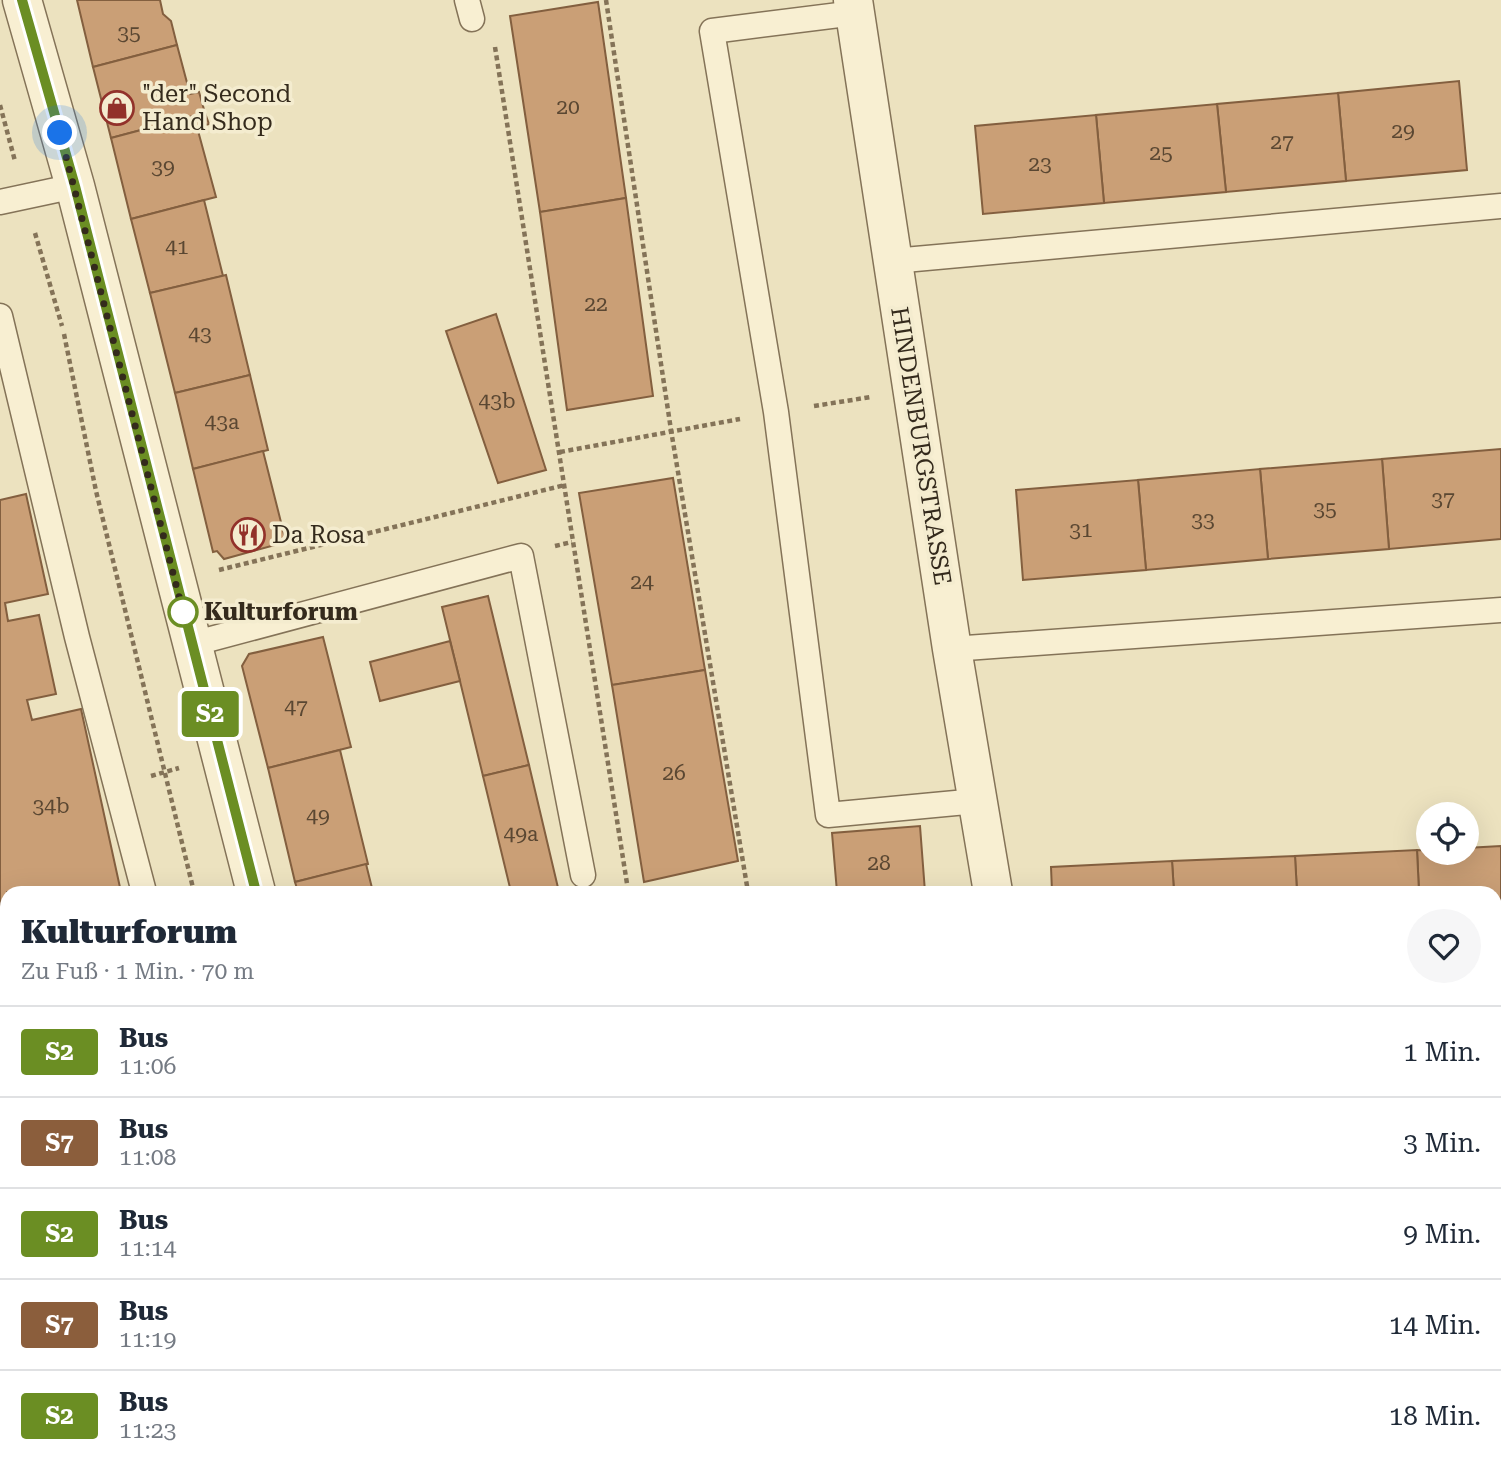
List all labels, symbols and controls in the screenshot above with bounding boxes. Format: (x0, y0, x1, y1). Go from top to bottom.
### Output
house number: 35 (117, 21, 141, 45)
place label: "der" Second Hand Shop (142, 80, 291, 136)
shop icon: "der" Second Hand Shop (98, 89, 136, 127)
house number: 20 (556, 95, 580, 119)
your location (42, 115, 77, 150)
house number: 29 (1391, 119, 1415, 143)
house number: 27 (1270, 130, 1294, 154)
house number: 25 (1149, 141, 1173, 165)
house number: 23 (1028, 152, 1052, 176)
house number: 39 (151, 155, 175, 179)
house number: 41 (165, 235, 189, 259)
house number: 22 (584, 292, 608, 316)
street label: HINDENBURGSTRASSE (885, 305, 957, 587)
house number: 43 (188, 322, 212, 346)
house number: 43b (478, 389, 516, 413)
house number: 43a (205, 410, 240, 434)
house number: 37 (1431, 487, 1455, 511)
house number: 35 (1313, 497, 1337, 521)
house number: 33 (1191, 508, 1215, 532)
restaurant icon: Da Rosa (229, 516, 267, 554)
house number: 31 (1069, 518, 1093, 542)
place label: Da Rosa (272, 521, 365, 549)
house number: 24 (630, 570, 654, 594)
marker: Kulturforum (168, 597, 198, 627)
place label: Kulturforum (204, 598, 358, 626)
line badge: S2 (178, 691, 242, 737)
house number: 47 (284, 695, 308, 719)
text: S2 (196, 700, 224, 728)
house number: 26 (662, 761, 686, 785)
house number: 34b (32, 794, 70, 818)
map controls (1416, 802, 1479, 865)
button: locate (1416, 802, 1479, 865)
house number: 49 (306, 804, 330, 828)
house number: 49a (504, 822, 539, 846)
house number: 28 (867, 851, 891, 875)
button: heart (1407, 909, 1481, 983)
text: Kulturforum (21, 912, 237, 951)
text: Zu Fuß · 1 Min. · 70 m (21, 958, 254, 985)
text: Bus (119, 1023, 168, 1053)
text: 1 Min. (1403, 1037, 1481, 1067)
text: S2 (45, 1038, 74, 1066)
text: 11:06 (119, 1053, 176, 1080)
text: Bus (119, 1114, 168, 1144)
text: 3 Min. (1403, 1128, 1481, 1158)
text: S7 (45, 1129, 74, 1157)
text: 11:08 (119, 1144, 176, 1171)
text: Bus (119, 1205, 168, 1235)
text: 9 Min. (1403, 1219, 1481, 1249)
text: S2 (45, 1220, 74, 1248)
text: 11:14 (119, 1235, 176, 1262)
text: Bus (119, 1296, 168, 1326)
text: 14 Min. (1389, 1310, 1481, 1340)
text: S7 (45, 1311, 74, 1339)
text: 11:19 (119, 1326, 176, 1353)
text: Bus (119, 1387, 168, 1417)
text: 18 Min. (1389, 1401, 1481, 1431)
text: S2 (45, 1402, 74, 1430)
text: 11:23 (119, 1417, 176, 1444)

